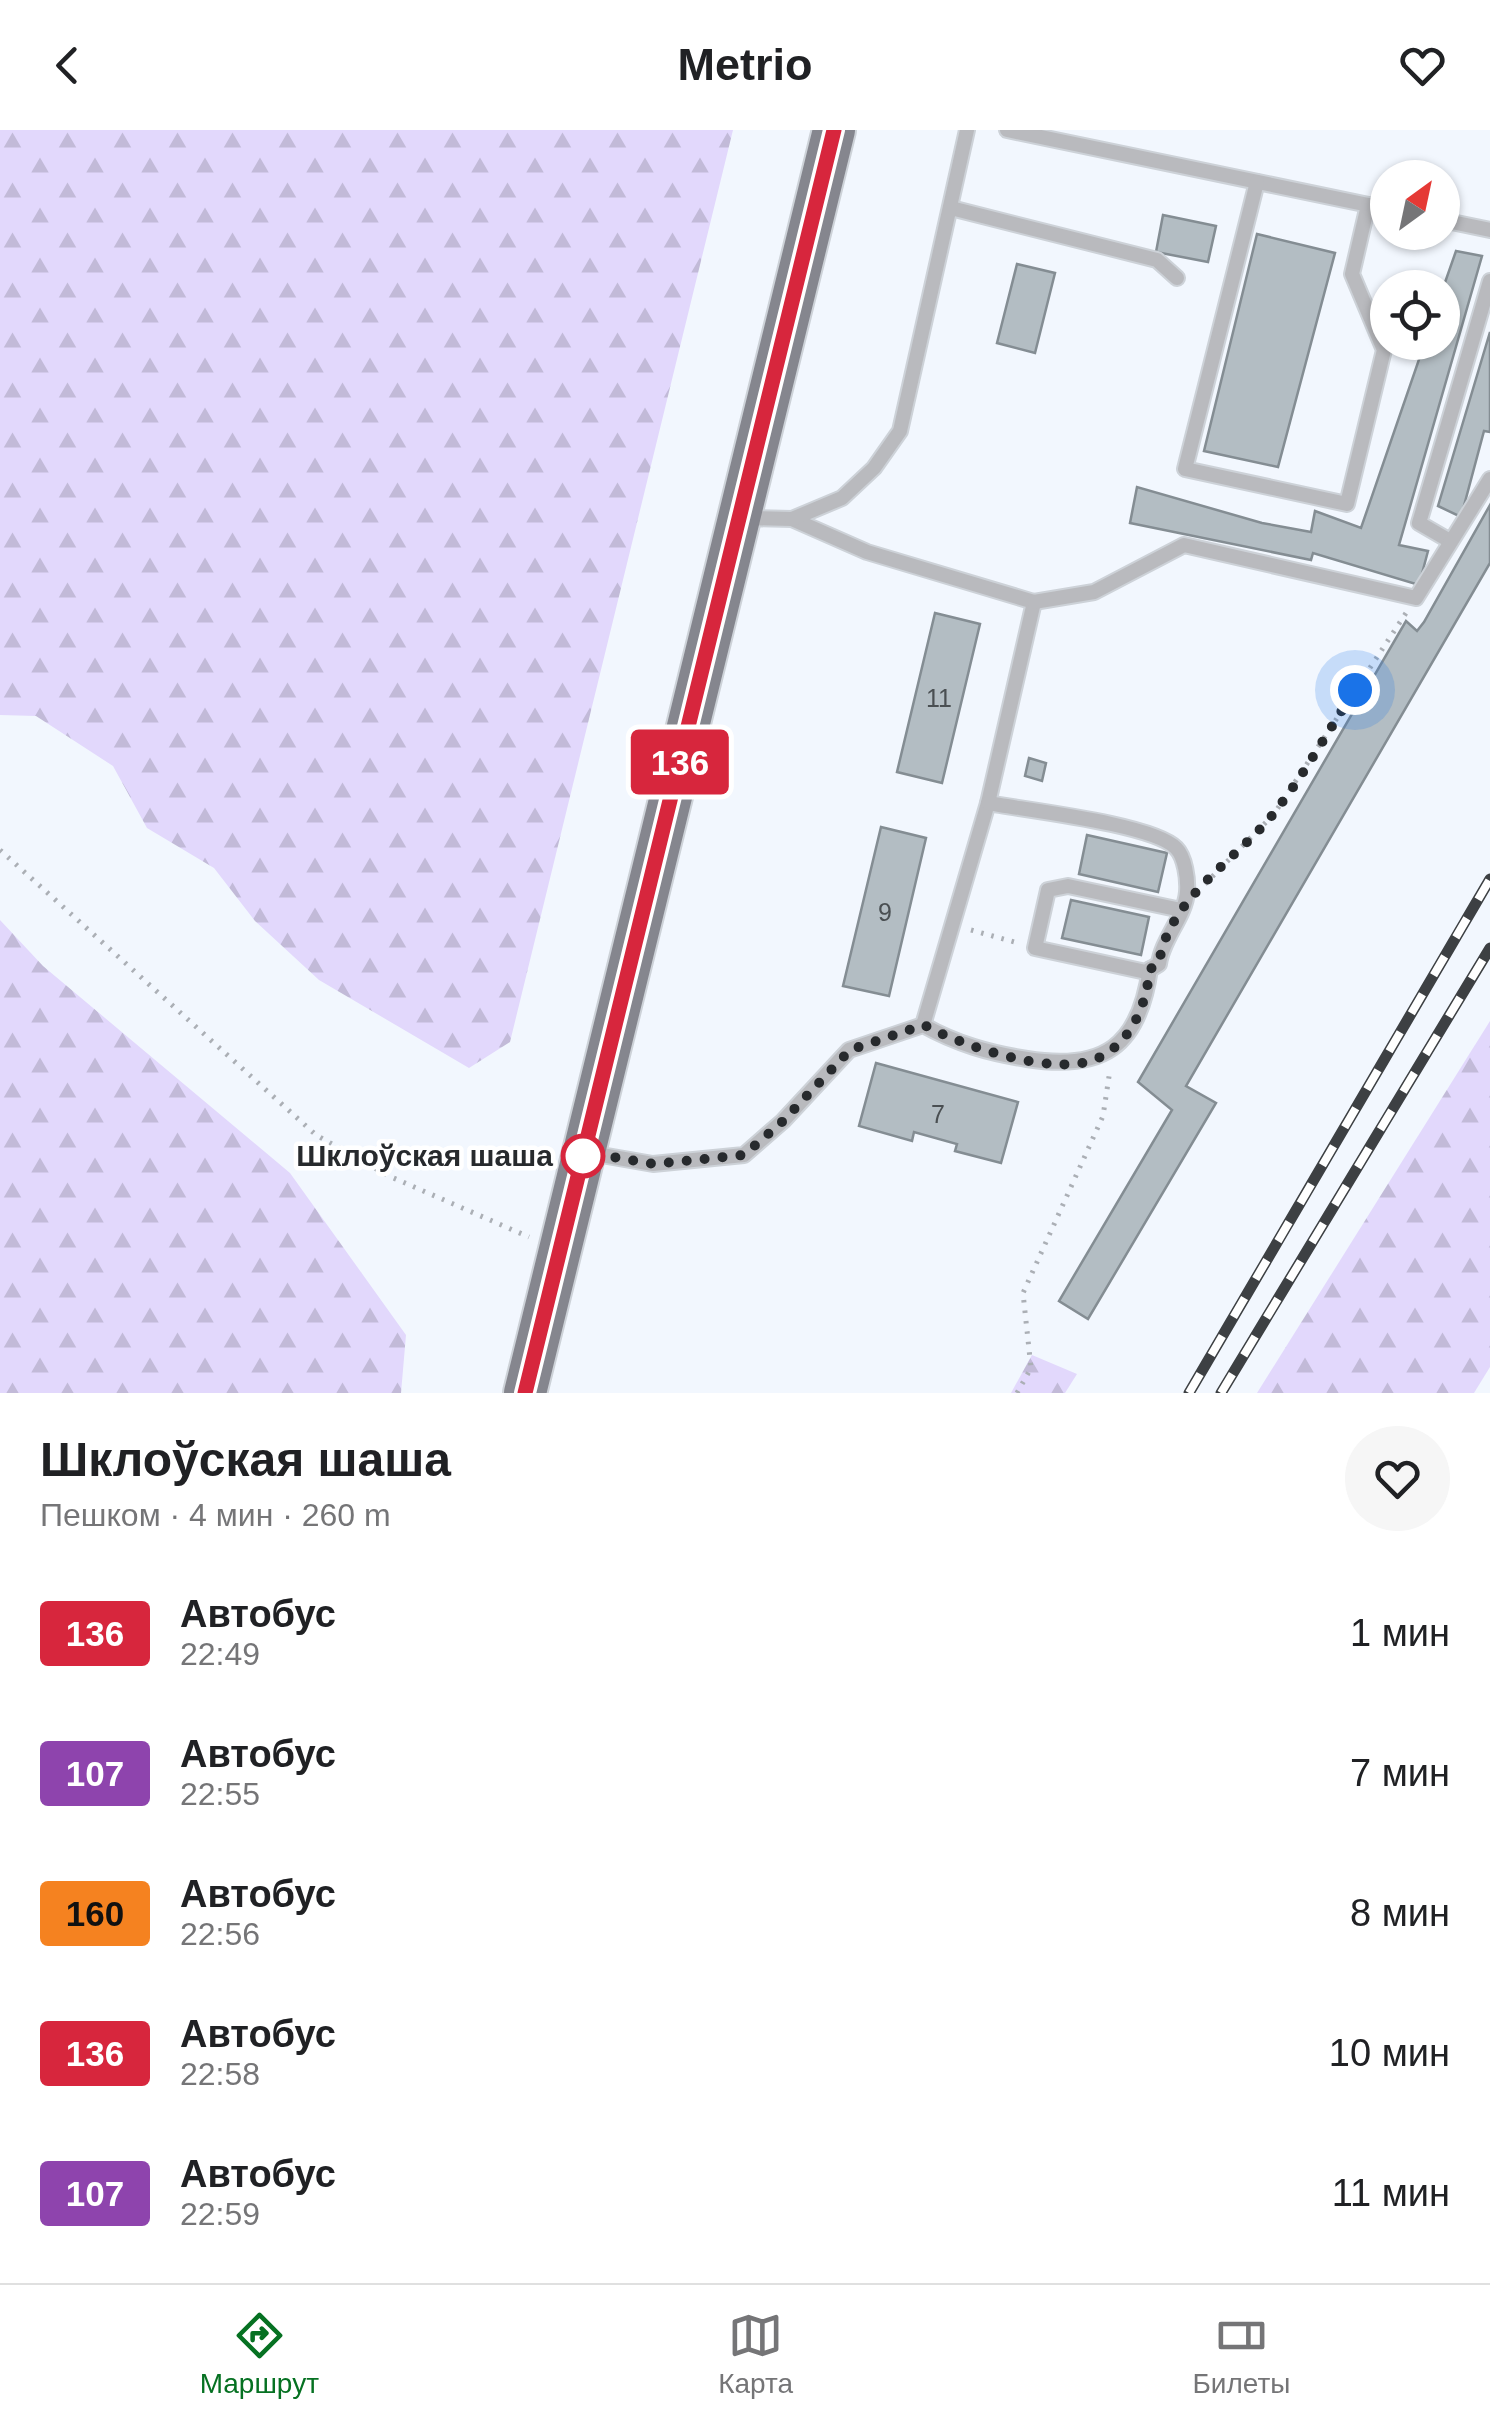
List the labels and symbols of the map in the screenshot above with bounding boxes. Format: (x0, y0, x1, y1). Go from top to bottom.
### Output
north arrow (1370, 160, 1460, 250)
your location (1330, 665, 1380, 715)
house number: 11 (926, 684, 952, 712)
line badge: 136 (622, 730, 738, 794)
house number: 9 (878, 898, 892, 926)
house number: 7 (931, 1100, 945, 1128)
marker: Шклоўская шаша (562, 1135, 604, 1177)
place label: Шклоўская шаша (296, 1139, 553, 1172)

